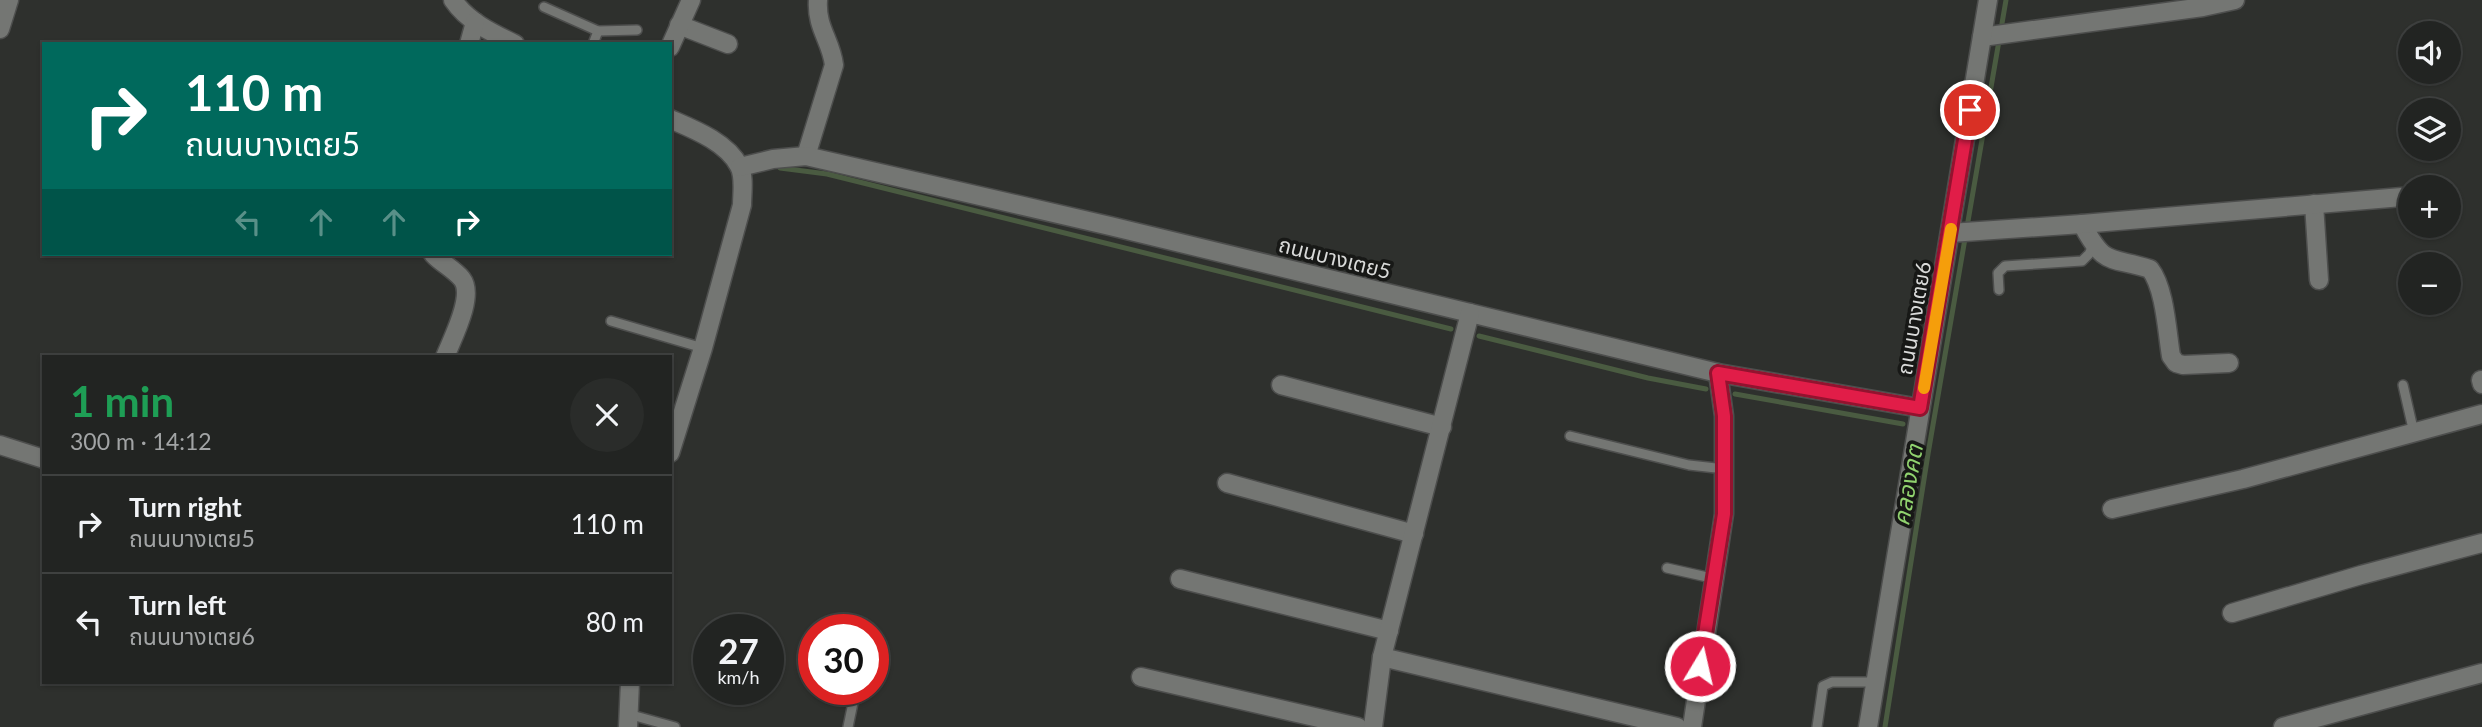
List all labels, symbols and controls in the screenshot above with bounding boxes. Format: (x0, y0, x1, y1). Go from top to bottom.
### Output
map controls (2398, 21, 2461, 315)
button: sound (2398, 21, 2461, 84)
text: 110 m (185, 63, 323, 121)
icon: right (70, 70, 161, 161)
pin (1940, 80, 2000, 140)
icon: arrive (1951, 91, 1989, 129)
button: layers (2398, 98, 2461, 161)
text: ถนนบางเตย5 (185, 124, 360, 163)
button: + (2398, 175, 2461, 238)
icon: left (229, 203, 267, 241)
icon: ahead (302, 203, 340, 241)
icon: ahead (375, 203, 413, 241)
icon: right (448, 203, 486, 241)
street label: ถนนบางเตย5 (1276, 231, 1394, 283)
button: − (2398, 252, 2461, 315)
street label: ถนนบางเตย6 (1891, 259, 1935, 377)
text: 1 min (70, 376, 174, 426)
button: close (570, 378, 644, 452)
text: 300 m · 14:12 (70, 427, 212, 455)
water label: คลองคต (1886, 441, 1928, 528)
text: Turn right (129, 491, 242, 523)
icon: right (70, 505, 108, 543)
text: 110 m (571, 508, 644, 540)
text: ถนนบางเตย5 (129, 524, 255, 552)
text: Turn left (129, 589, 226, 621)
icon: left (70, 603, 108, 641)
text: 80 m (586, 606, 644, 638)
speed limit sign: 30 (798, 614, 889, 705)
text: ถนนบางเตย6 (129, 622, 255, 650)
text: 27 (718, 629, 759, 671)
position arrow (1663, 629, 1737, 703)
text: km/h (717, 666, 760, 688)

